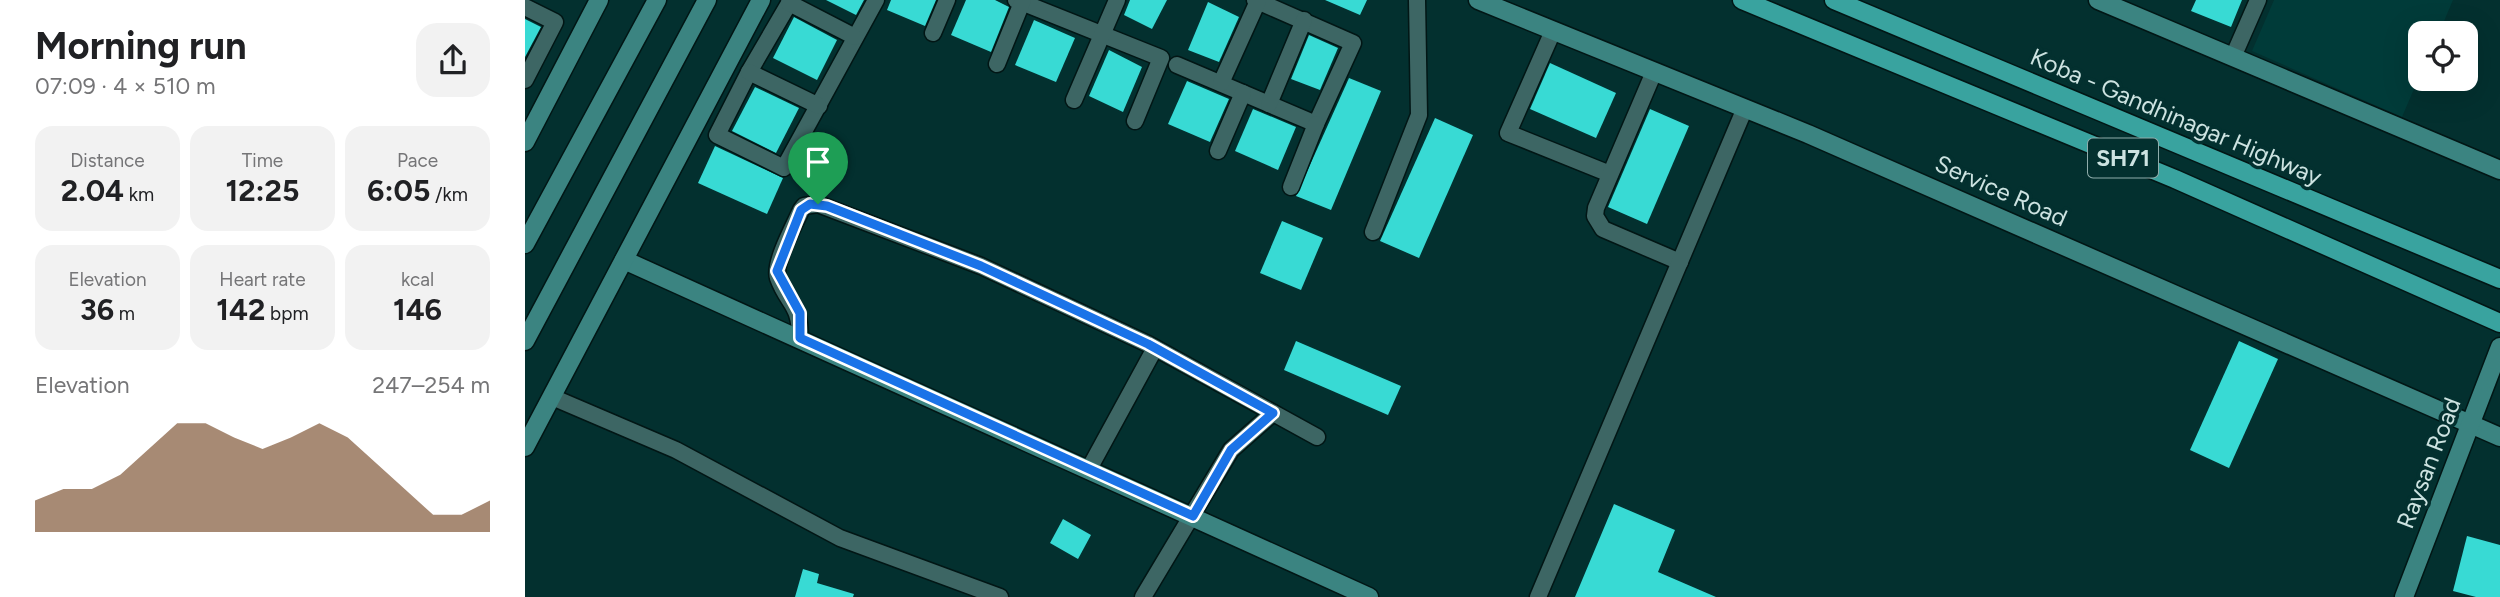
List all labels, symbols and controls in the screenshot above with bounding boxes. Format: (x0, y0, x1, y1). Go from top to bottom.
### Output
map controls (2408, 21, 2478, 91)
button: locate (2408, 21, 2478, 91)
text: Morning run (35, 23, 247, 69)
button: share (416, 23, 490, 97)
street label: Koba - Gandhinagar Highway (2026, 42, 2327, 191)
text: 07:09 · 4 × 510 m (35, 72, 216, 100)
pin (788, 132, 848, 204)
road number: SH71 (2088, 139, 2158, 178)
icon: arrive (799, 143, 837, 181)
text: Distance (70, 149, 145, 172)
text: Time (242, 149, 283, 172)
text: Pace (397, 149, 438, 172)
street label: Service Road (1931, 149, 2072, 233)
text: 2.04 (61, 172, 124, 209)
text: 12:25 (226, 172, 299, 209)
text: 6:05 (367, 172, 430, 209)
text: km (124, 183, 154, 206)
text: /km (430, 183, 468, 206)
text: Elevation (68, 268, 147, 291)
text: Heart rate (219, 268, 306, 291)
text: kcal (401, 268, 434, 291)
text: 36 (80, 291, 114, 328)
text: 142 (216, 291, 265, 328)
text: 146 (393, 291, 442, 328)
text: m (114, 302, 135, 325)
text: bpm (265, 302, 309, 325)
text: Elevation (35, 371, 130, 399)
text: 247–254 m (372, 371, 490, 399)
street label: Raysan Road (2390, 393, 2467, 532)

